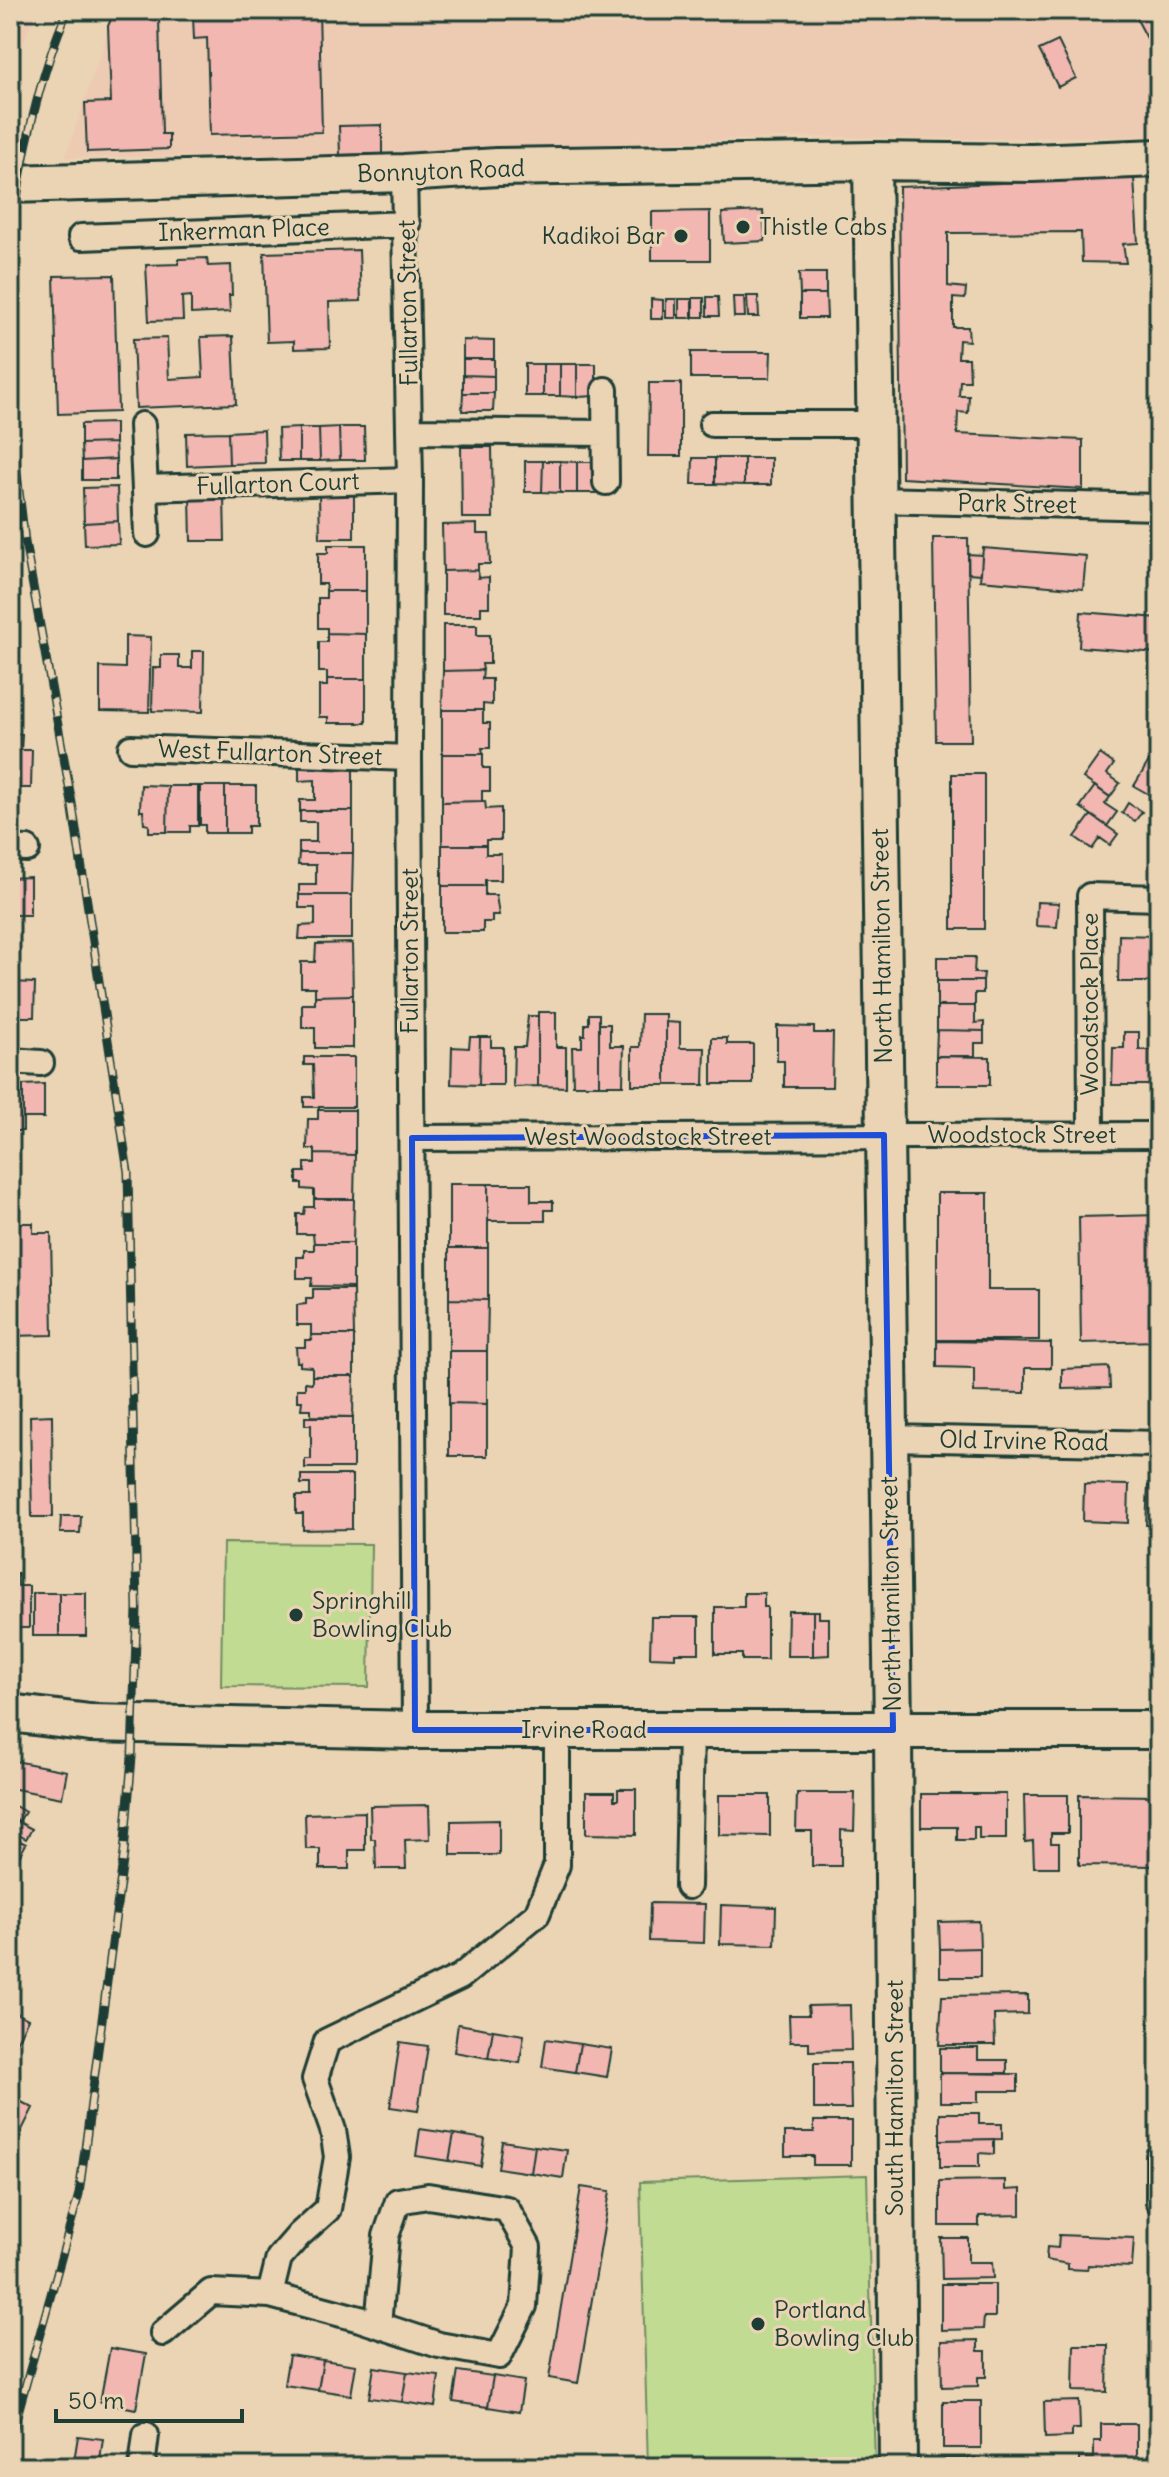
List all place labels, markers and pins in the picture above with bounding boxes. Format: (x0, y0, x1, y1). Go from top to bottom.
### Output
place label: Thistle Cabs (759, 211, 887, 241)
marker: Thistle Cabs (734, 218, 752, 236)
place label: Kadikoi Bar (541, 220, 665, 250)
marker: Kadikoi Bar (672, 227, 690, 245)
place label: Springhill Bowling Club (312, 1585, 452, 1643)
marker: Springhill Bowling Club (287, 1606, 305, 1624)
place label: Portland Bowling Club (774, 2294, 914, 2352)
marker: Portland Bowling Club (749, 2315, 767, 2333)

